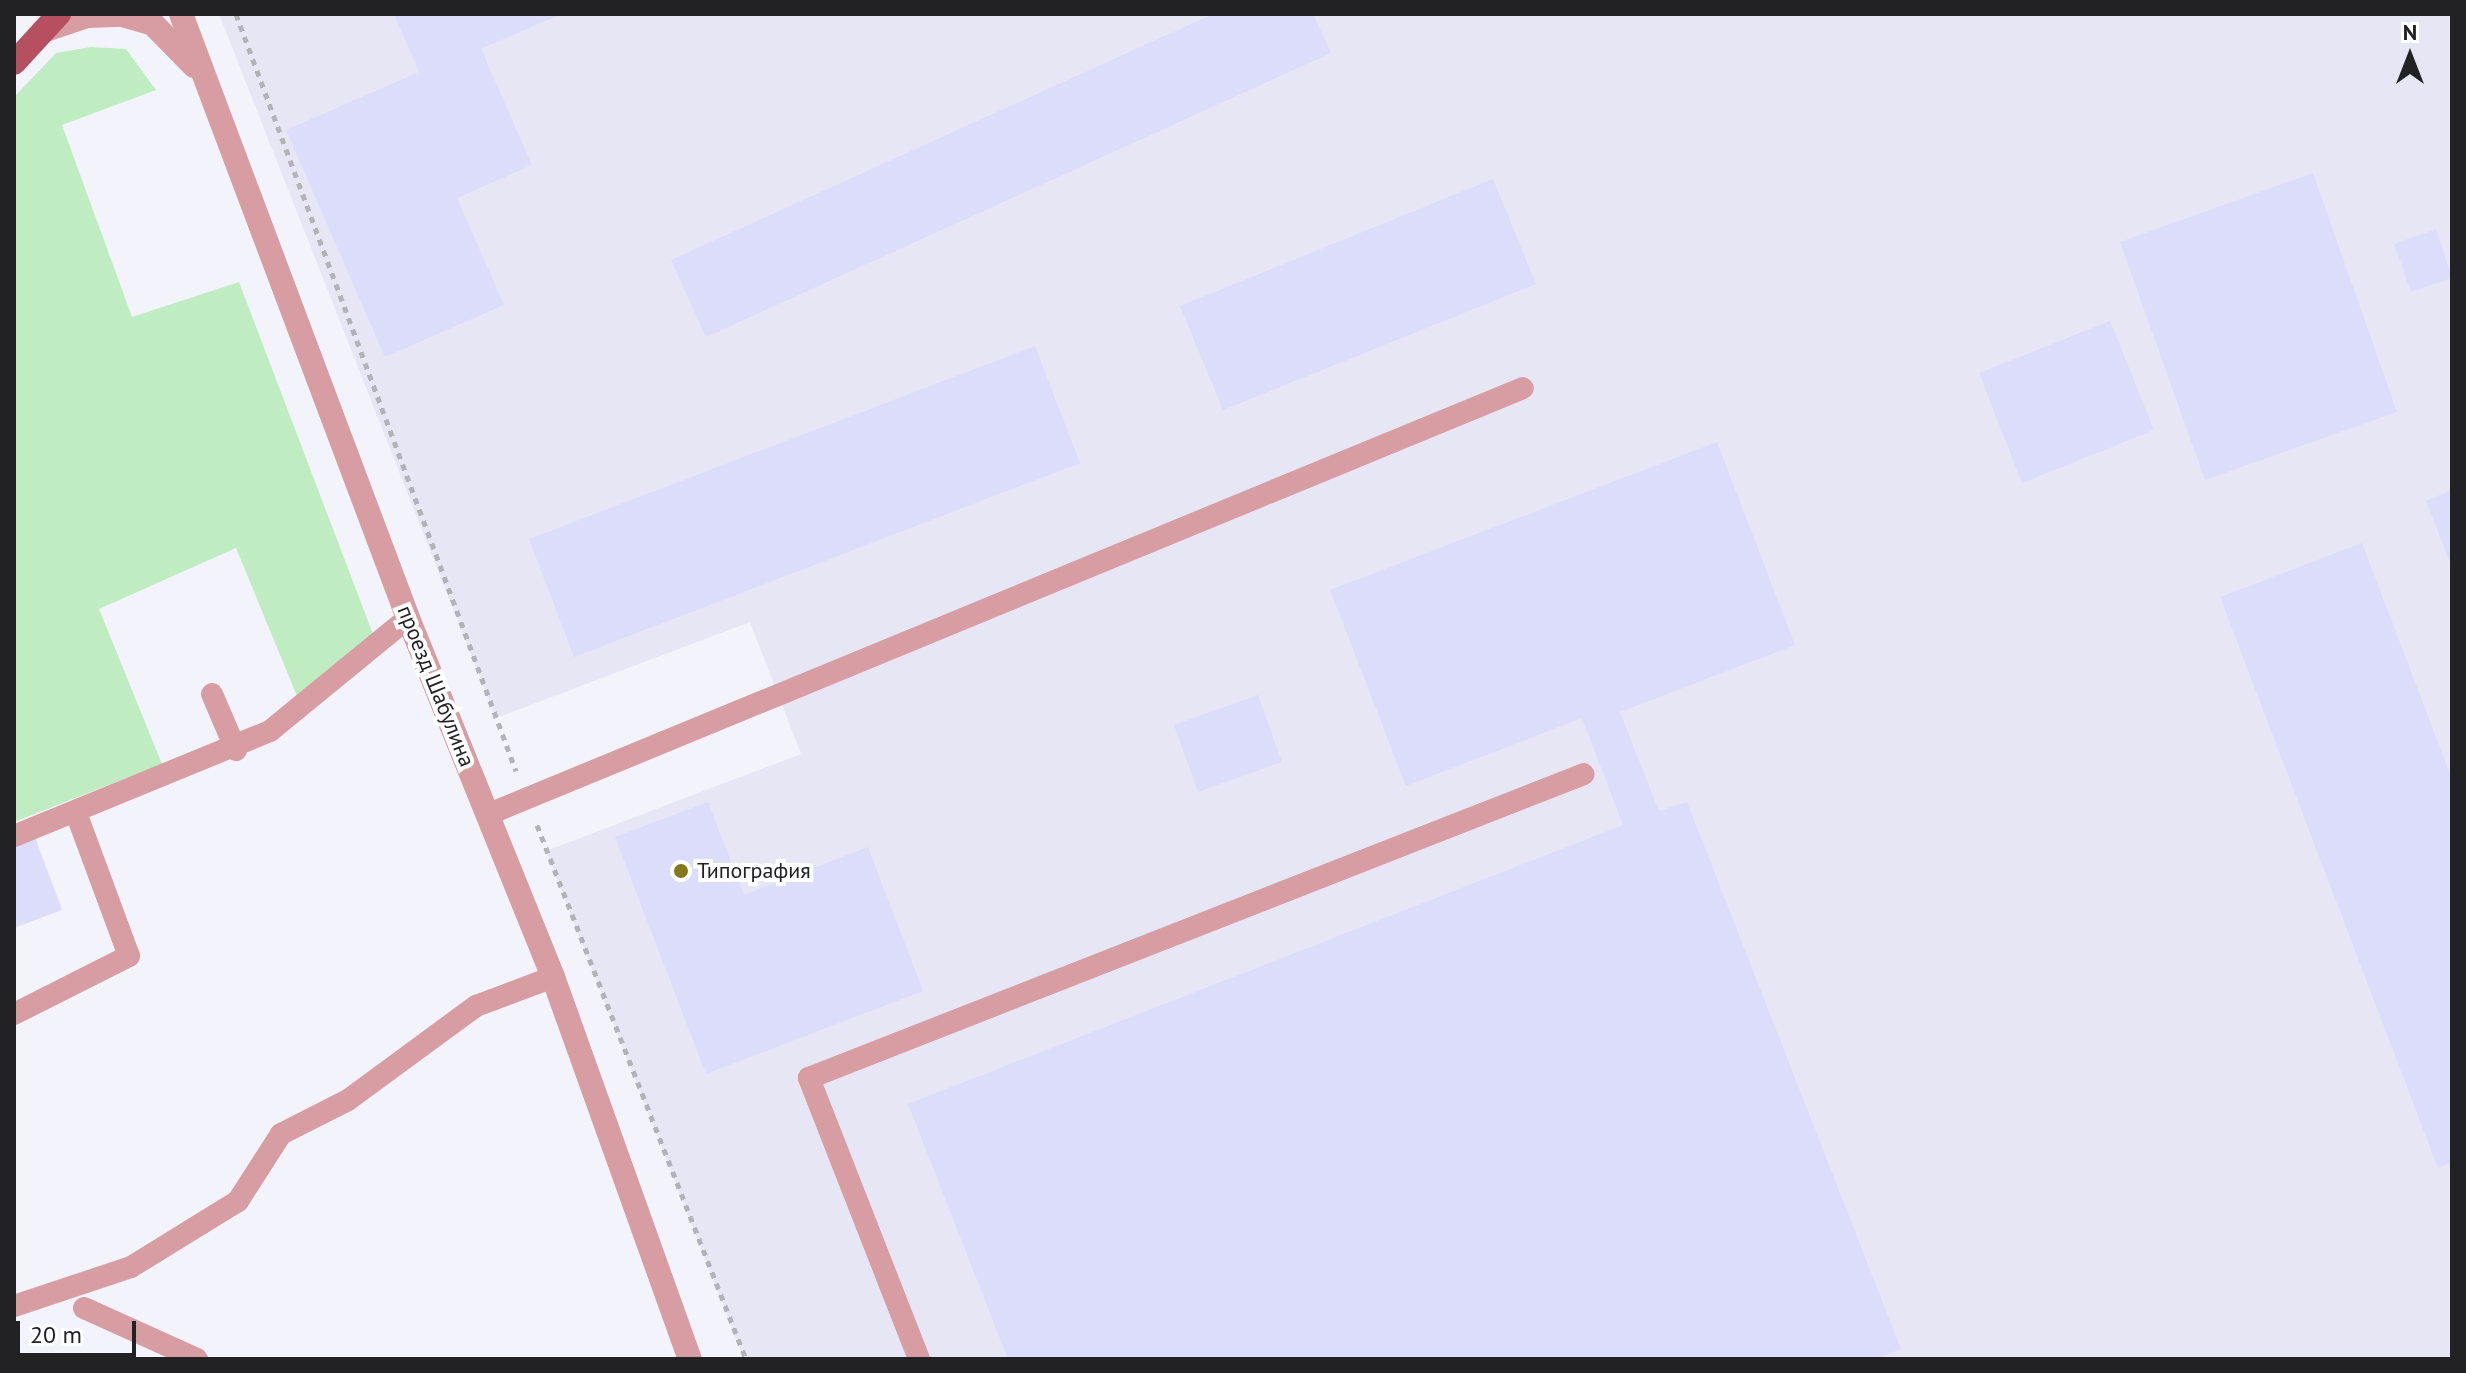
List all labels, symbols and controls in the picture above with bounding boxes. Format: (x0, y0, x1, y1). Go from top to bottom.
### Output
north arrow (2370, 16, 2450, 96)
text: N (2403, 18, 2417, 46)
street label: проезд Шабулина (392, 601, 480, 771)
place label: Типография (697, 858, 811, 884)
marker: Типография (672, 862, 690, 880)
scale bar (20, 1305, 140, 1355)
text: 20 m (30, 1319, 82, 1350)

